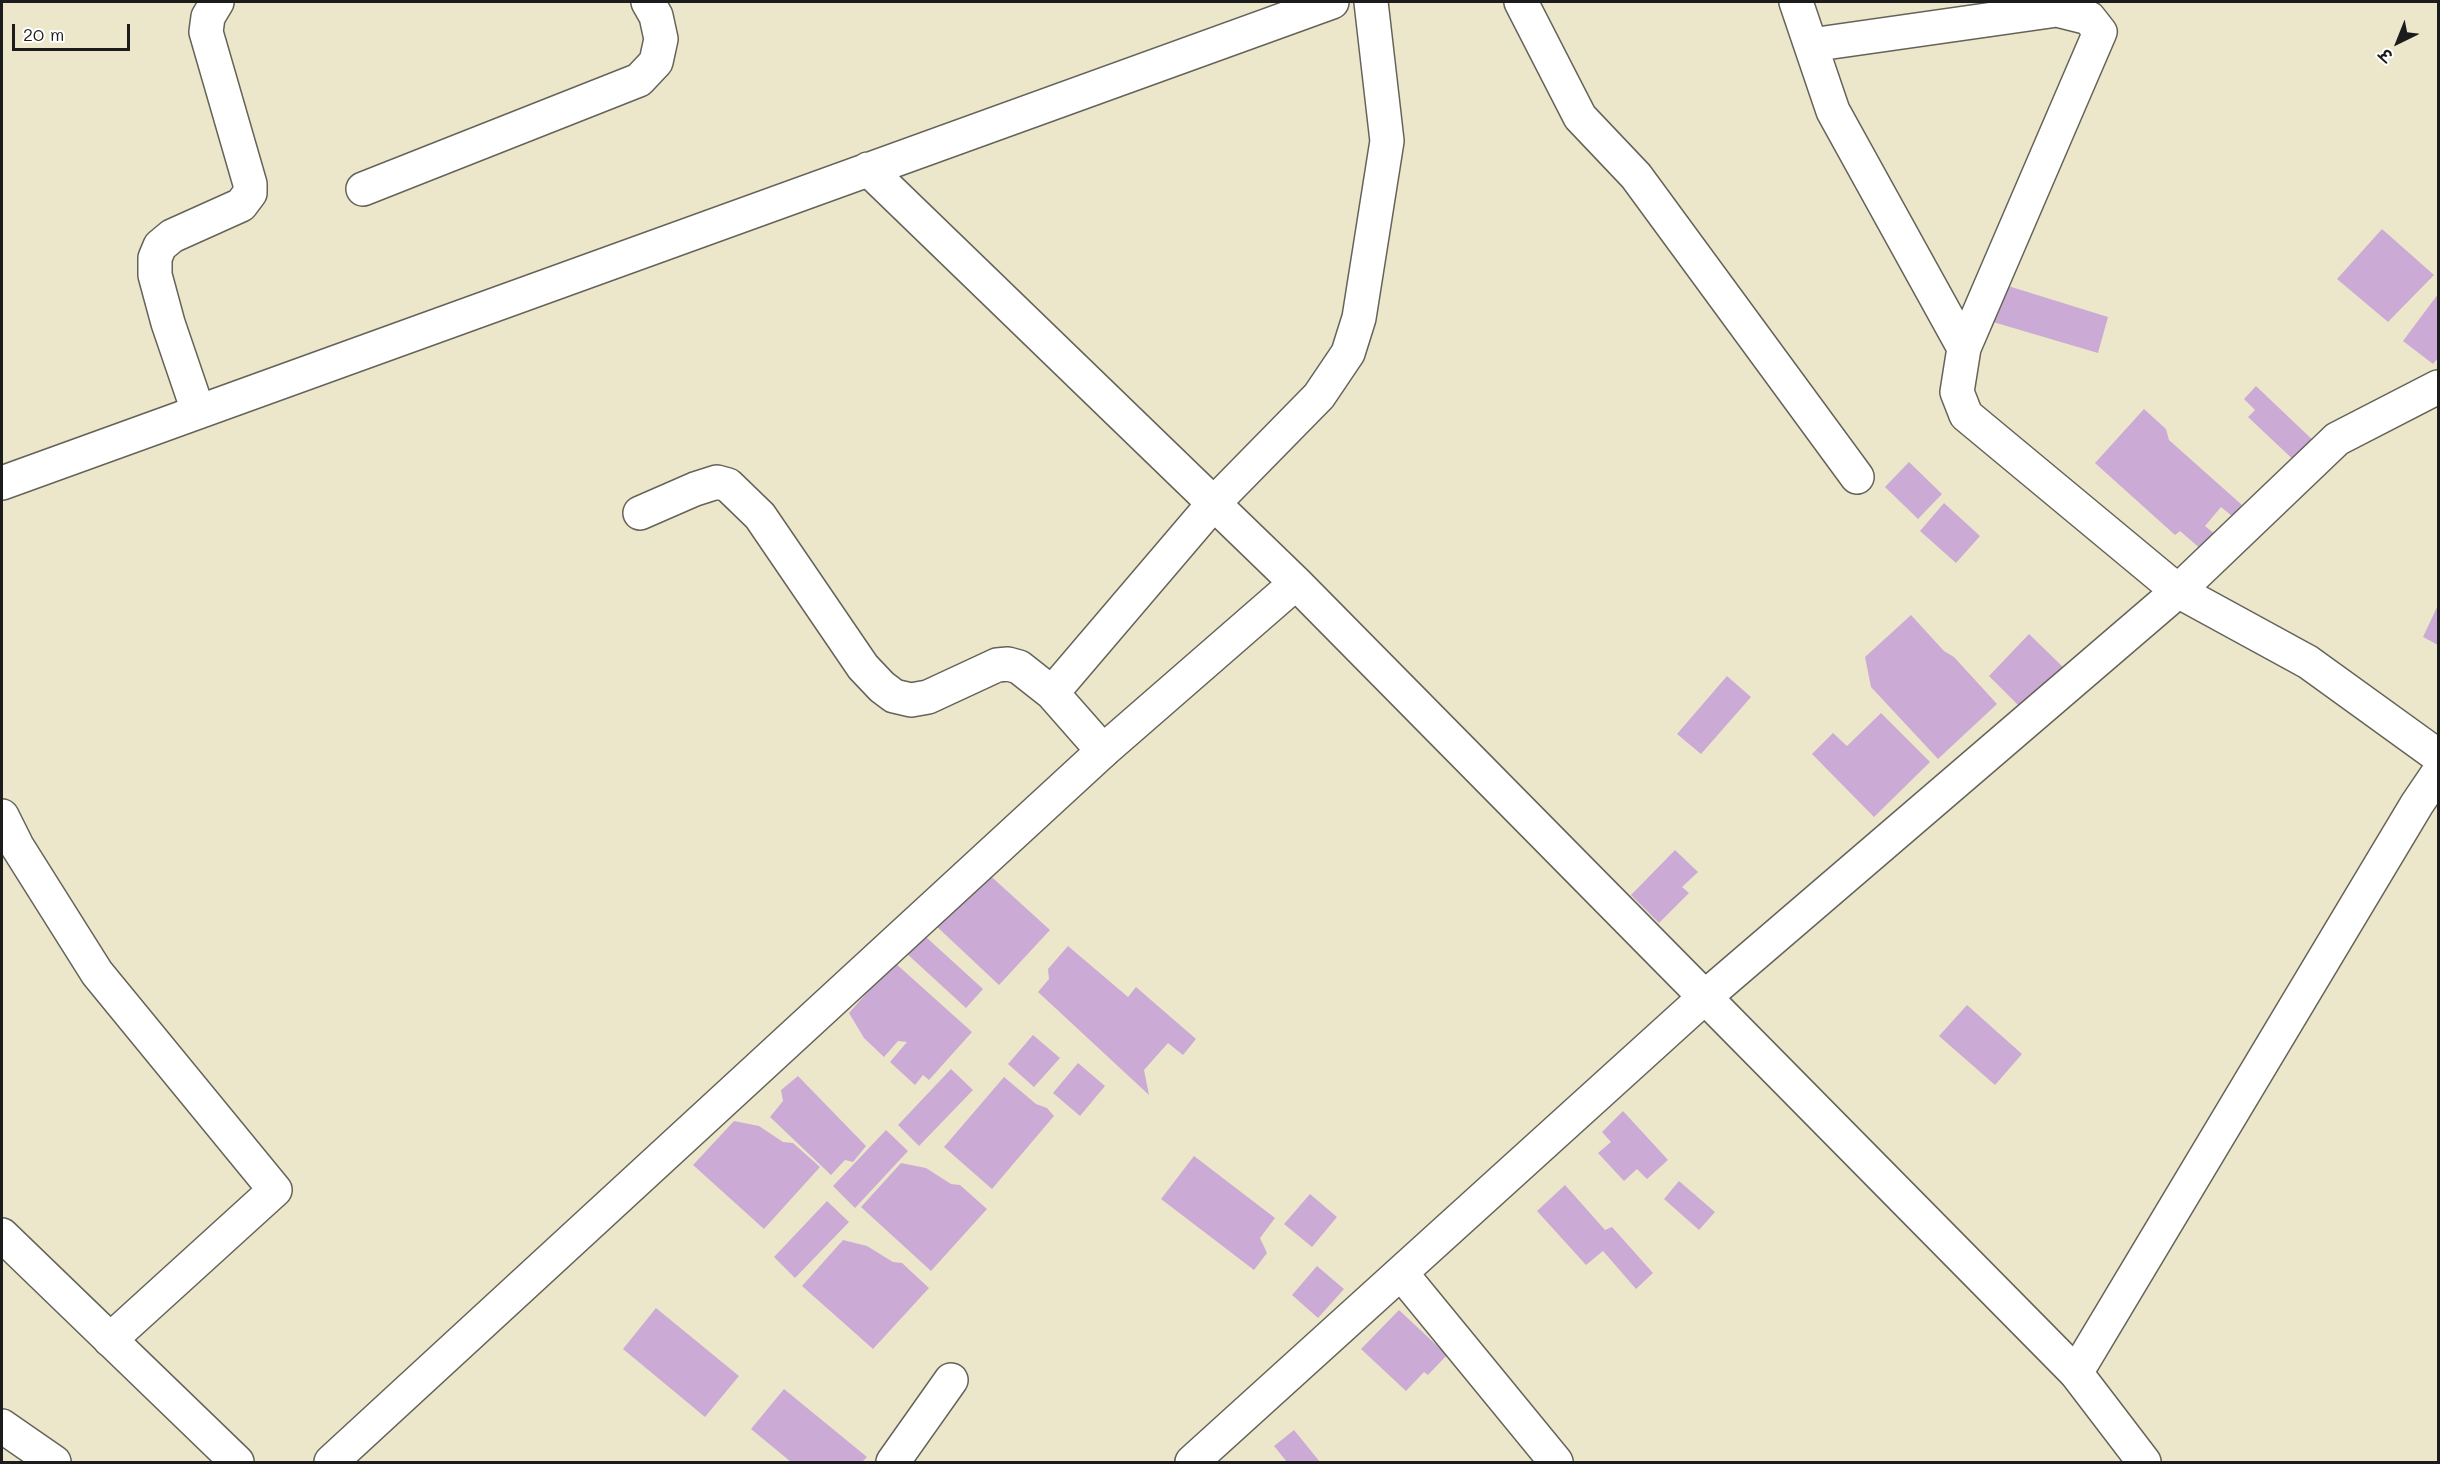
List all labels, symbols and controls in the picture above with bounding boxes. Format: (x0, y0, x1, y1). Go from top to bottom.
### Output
scale bar (15, 12, 134, 50)
north arrow (2368, 12, 2428, 72)
text: 20 m (23, 22, 64, 46)
text: उ (2374, 44, 2396, 67)

